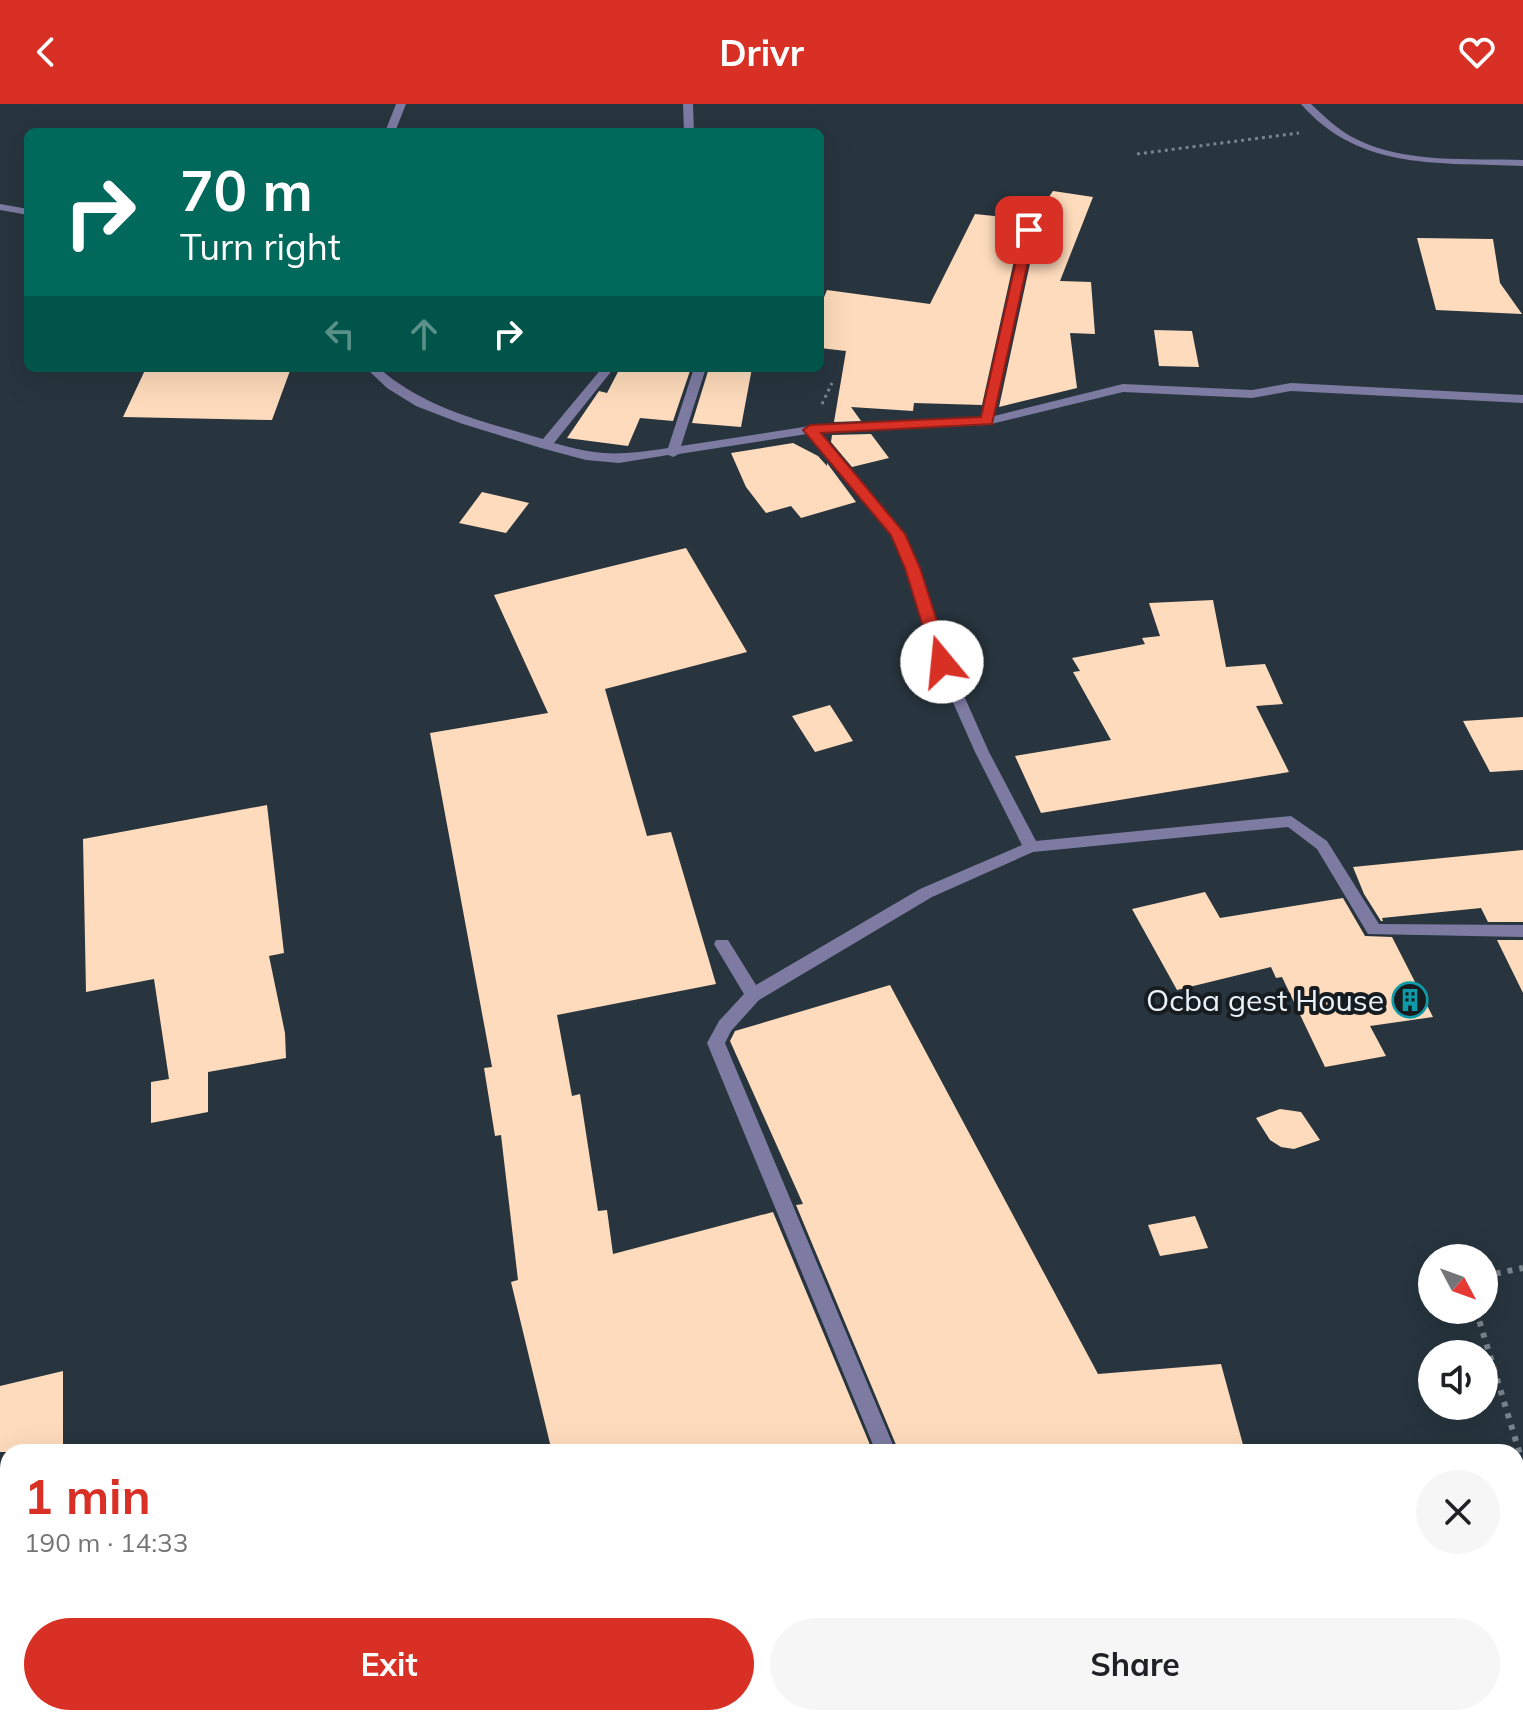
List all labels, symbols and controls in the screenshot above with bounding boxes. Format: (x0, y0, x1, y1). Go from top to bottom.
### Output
icon: back (24, 30, 68, 74)
text: Drivr (719, 30, 804, 75)
icon: heart (1455, 30, 1499, 74)
text: 70 m (180, 155, 313, 225)
icon: right (48, 160, 152, 264)
pin (995, 196, 1063, 264)
icon: arrive (1007, 208, 1051, 252)
text: Turn right (180, 224, 341, 269)
icon: left (318, 312, 362, 356)
icon: ahead (402, 312, 446, 356)
icon: right (486, 312, 530, 356)
position arrow (900, 620, 984, 704)
place label: Ocba gest House (1146, 981, 1384, 1019)
building icon: Ocba gest House (1391, 981, 1429, 1019)
north arrow (1418, 1244, 1498, 1324)
map controls (1418, 1244, 1498, 1420)
button: sound (1418, 1340, 1498, 1420)
text: 1 min (24, 1466, 151, 1526)
button: close (1416, 1470, 1500, 1554)
text: 190 m · 14:33 (24, 1526, 188, 1559)
button: Exit (24, 1618, 754, 1710)
button: Share (770, 1618, 1500, 1710)

